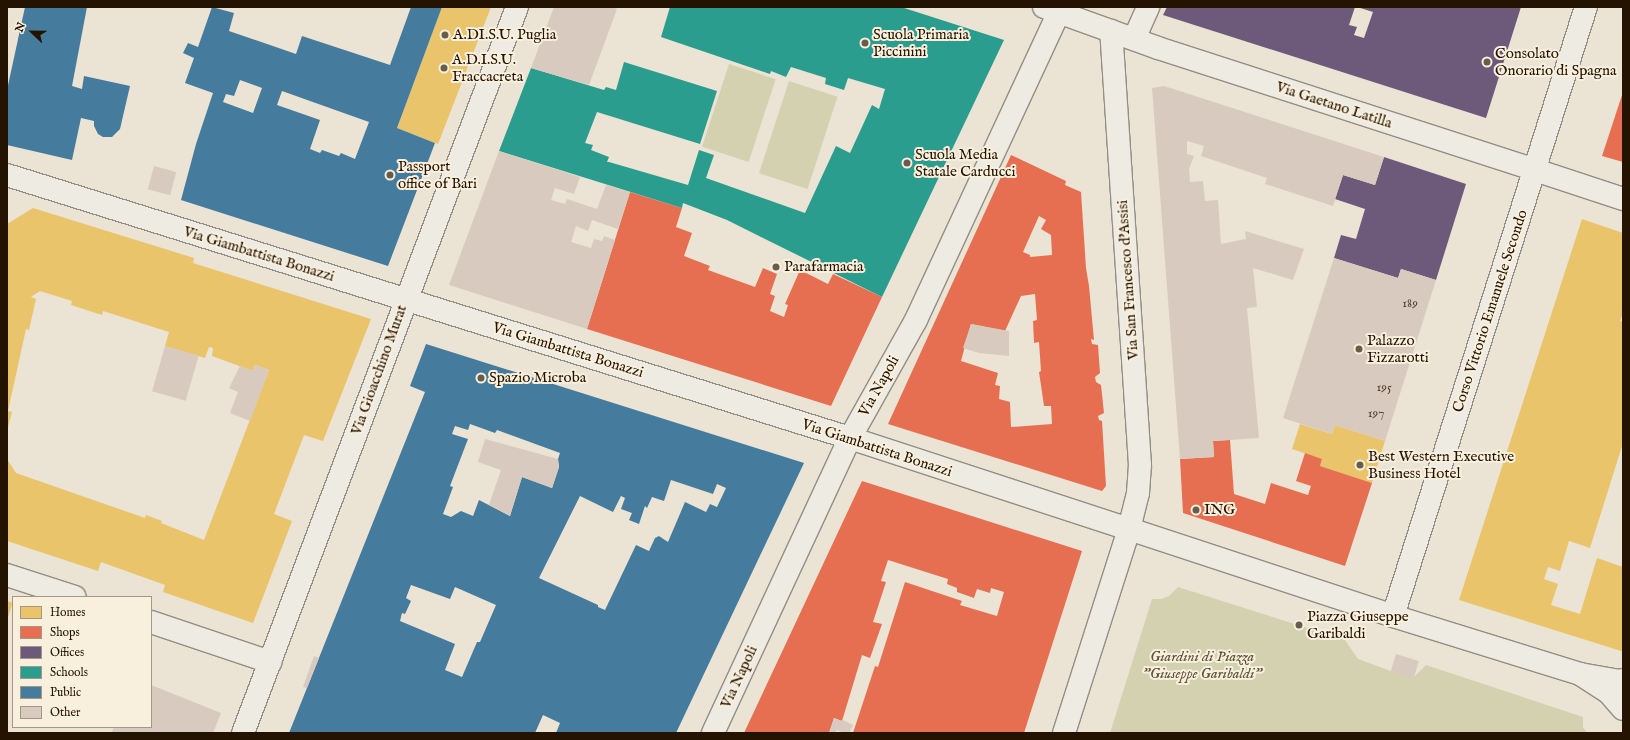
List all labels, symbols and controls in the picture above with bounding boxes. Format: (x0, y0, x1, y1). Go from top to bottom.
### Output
north arrow (12, 12, 52, 52)
text: N (13, 20, 29, 35)
place label: Scuola Primaria Piccinini (873, 25, 969, 60)
place label: A.DI.S.U. Puglia (453, 26, 556, 44)
marker: A.DI.S.U. Puglia (440, 30, 450, 40)
marker: Scuola Primaria Piccinini (860, 38, 870, 48)
place label: Consolato Onorario di Spagna (1495, 44, 1616, 79)
place label: A.D.I.S.U. Fraccacreta (452, 50, 523, 85)
marker: Consolato Onorario di Spagna (1482, 57, 1492, 67)
marker: A.D.I.S.U. Fraccacreta (439, 63, 449, 73)
street label: Via Gaetano Latilla (1274, 78, 1394, 132)
place label: Scuola Media Statale Carducci (915, 145, 1016, 180)
place label: Passport office of Bari (398, 157, 477, 192)
marker: Scuola Media Statale Carducci (902, 158, 912, 168)
marker: Passport office of Bari (385, 170, 395, 180)
street label: Via San Francesco d'Assisi (1113, 199, 1143, 361)
street label: Corso Vittorio Emanuele Secondo (1449, 207, 1531, 415)
street label: Via Giambattista Bonazzi (181, 222, 337, 286)
place label: Parafarmacia (784, 258, 863, 276)
marker: Parafarmacia (771, 262, 781, 272)
house number: 189 (1402, 296, 1418, 312)
street label: Via Gioacchino Murat (347, 303, 411, 437)
street label: Via Giambattista Bonazzi (490, 318, 646, 382)
place label: Palazzo Fizzarotti (1367, 331, 1429, 366)
marker: Palazzo Fizzarotti (1354, 344, 1364, 354)
street label: Via Napoli (855, 352, 903, 420)
place label: Spazio Microba (489, 369, 586, 387)
marker: Spazio Microba (476, 373, 486, 383)
house number: 195 (1376, 380, 1392, 396)
house number: 197 (1368, 406, 1384, 422)
street label: Via Giambattista Bonazzi (800, 415, 954, 481)
place label: Best Western Executive Business Hotel (1368, 447, 1514, 482)
marker: Best Western Executive Business Hotel (1355, 460, 1365, 470)
place label: ING (1204, 501, 1235, 519)
marker: ING (1191, 505, 1201, 515)
legend (12, 596, 152, 728)
text: Homes (50, 605, 86, 620)
place label: Piazza Giuseppe Garibaldi (1307, 607, 1409, 642)
marker: Piazza Giuseppe Garibaldi (1294, 620, 1304, 630)
text: Shops (50, 625, 80, 640)
street label: Via Napoli (717, 643, 761, 711)
text: Offices (50, 645, 84, 660)
park label: Giardini di Piazza "Giuseppe Garibaldi" (1142, 647, 1262, 682)
text: Schools (50, 665, 88, 680)
text: Public (50, 685, 81, 700)
text: Other (50, 705, 80, 720)

